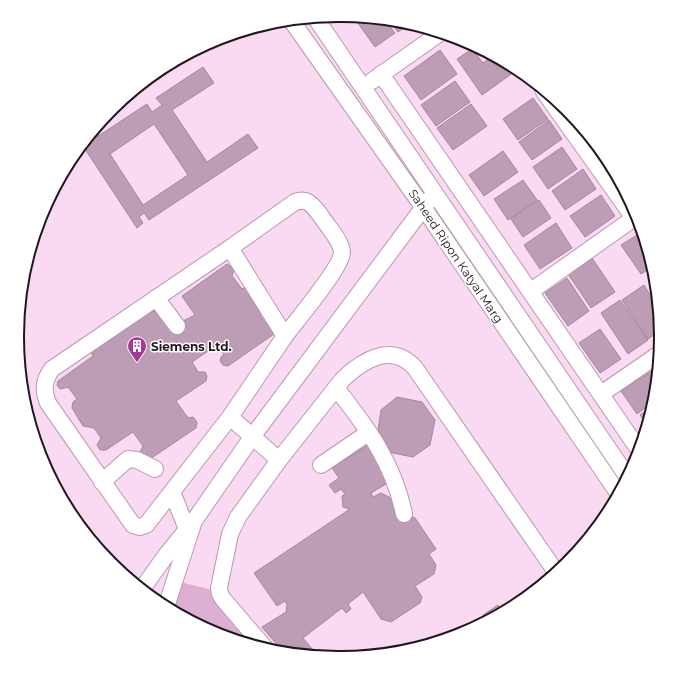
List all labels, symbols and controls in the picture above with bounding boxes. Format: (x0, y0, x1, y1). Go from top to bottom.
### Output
street label: Saheed Ripon Katyal Marg (406, 186, 506, 326)
building icon: Siemens Ltd. (126, 335, 148, 363)
place label: Siemens Ltd. (151, 339, 232, 354)

